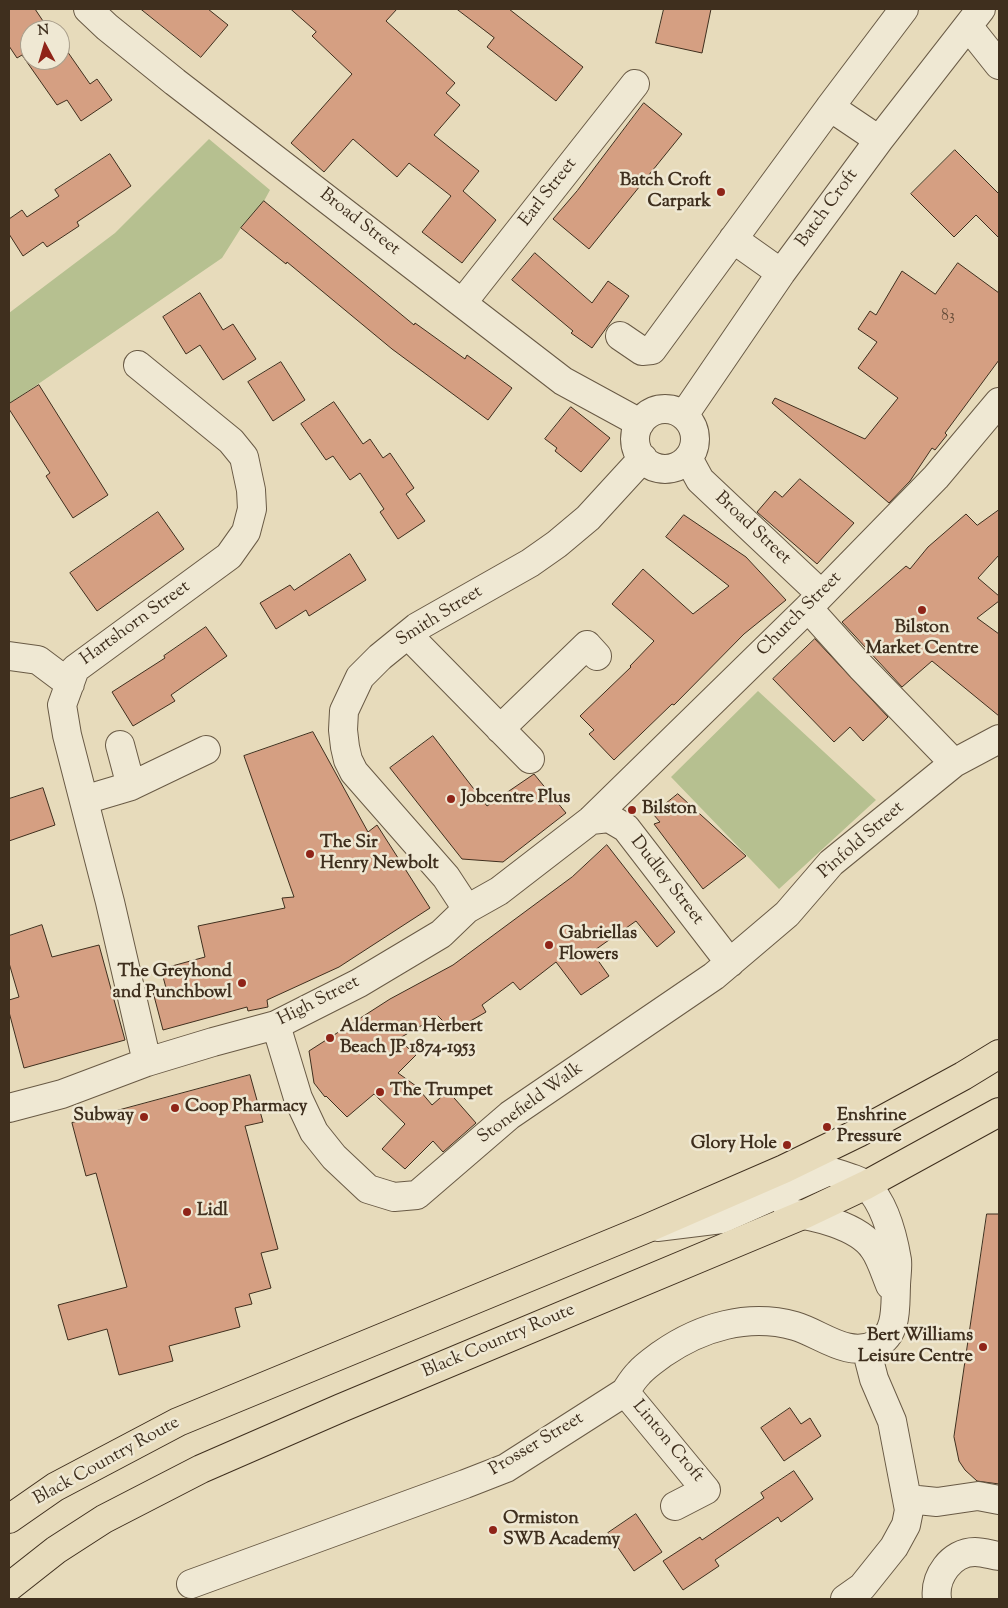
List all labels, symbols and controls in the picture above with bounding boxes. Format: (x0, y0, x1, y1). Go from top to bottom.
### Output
north arrow (20, 20, 70, 70)
text: N (37, 21, 50, 42)
street label: Earl Street (516, 154, 582, 232)
street label: Batch Croft (792, 166, 864, 252)
place label: Batch Croft Carpark (620, 171, 711, 213)
street label: Broad Street (314, 185, 404, 261)
marker: Batch Croft Carpark (715, 186, 727, 198)
house number: 83 (941, 308, 955, 326)
street label: Broad Street (709, 488, 795, 570)
street label: Church Street (753, 568, 847, 662)
street label: Hartshorn Street (77, 577, 195, 671)
street label: Smith Street (393, 582, 487, 652)
marker: Bilston Market Centre (916, 604, 928, 616)
place label: Bilston Market Centre (865, 618, 979, 660)
place label: Jobcentre Plus (461, 788, 570, 810)
marker: Jobcentre Plus (445, 793, 457, 805)
street label: Pinfold Street (815, 798, 909, 884)
place label: Bilston (642, 799, 697, 821)
marker: Bilston (626, 804, 638, 816)
street label: Dudley Street (625, 832, 707, 930)
place label: The Sir Henry Newbolt (320, 833, 439, 876)
marker: The Sir Henry Newbolt (304, 848, 316, 860)
place label: Gabriellas Flowers (559, 924, 637, 966)
marker: Gabriellas Flowers (543, 939, 555, 951)
place label: The Greyhond and Punchbowl (113, 962, 232, 1004)
street label: High Street (274, 972, 364, 1032)
marker: The Greyhond and Punchbowl (236, 977, 248, 989)
place label: Alderman Herbert Beach JP 1874-1953 (340, 1017, 483, 1060)
marker: Alderman Herbert Beach JP 1874-1953 (324, 1032, 336, 1044)
street label: Stonefield Walk (474, 1059, 588, 1149)
place label: The Trumpet (390, 1081, 493, 1103)
marker: The Trumpet (374, 1086, 386, 1098)
place label: Coop Pharmacy (185, 1097, 307, 1119)
marker: Coop Pharmacy (169, 1102, 181, 1114)
place label: Subway (73, 1106, 134, 1128)
place label: Enshrine Pressure (837, 1106, 907, 1148)
marker: Subway (138, 1111, 150, 1123)
marker: Enshrine Pressure (821, 1121, 833, 1133)
place label: Glory Hole (691, 1134, 777, 1156)
marker: Glory Hole (781, 1139, 793, 1151)
place label: Lidl (197, 1201, 228, 1223)
marker: Lidl (181, 1206, 193, 1218)
street label: Black Country Route (420, 1300, 578, 1384)
place label: Bert Williams Leisure Centre (858, 1326, 973, 1368)
marker: Bert Williams Leisure Centre (977, 1341, 989, 1353)
street label: Linton Croft (627, 1397, 707, 1487)
street label: Prosser Street (486, 1408, 588, 1482)
street label: Black Country Route (30, 1413, 184, 1511)
place label: Ormiston SWB Academy (503, 1509, 620, 1552)
marker: Ormiston SWB Academy (487, 1524, 499, 1536)

